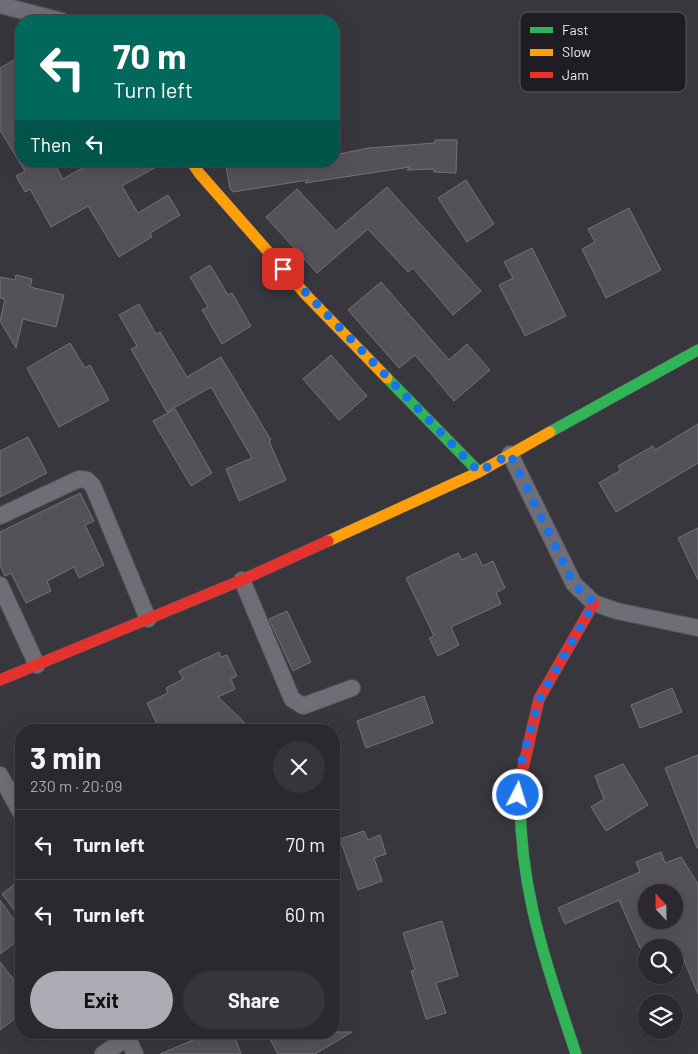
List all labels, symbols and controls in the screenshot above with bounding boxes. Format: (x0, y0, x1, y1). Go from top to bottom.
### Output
legend (520, 12, 686, 92)
text: Fast (562, 21, 588, 38)
text: 70 m (113, 34, 187, 76)
icon: left (30, 35, 95, 100)
text: Slow (562, 43, 591, 60)
text: Jam (562, 66, 589, 83)
text: Turn left (113, 76, 193, 102)
icon: left (81, 130, 109, 158)
text: Then (30, 133, 71, 156)
pin (262, 248, 304, 290)
icon: arrive (269, 255, 297, 283)
text: 3 min (30, 739, 101, 775)
button: close (273, 741, 325, 793)
position arrow (491, 768, 543, 820)
text: 230 m · 20:09 (30, 776, 122, 795)
icon: left (30, 831, 58, 859)
text: Turn left (73, 833, 144, 856)
text: 70 m (286, 833, 325, 856)
north arrow (638, 884, 682, 929)
map controls (638, 884, 683, 1039)
icon: left (30, 901, 58, 929)
text: Turn left (73, 903, 144, 926)
text: 60 m (285, 903, 325, 926)
button: search (638, 939, 683, 984)
button: Exit (30, 971, 173, 1029)
button: Share (183, 971, 325, 1029)
button: layers (638, 994, 683, 1039)

